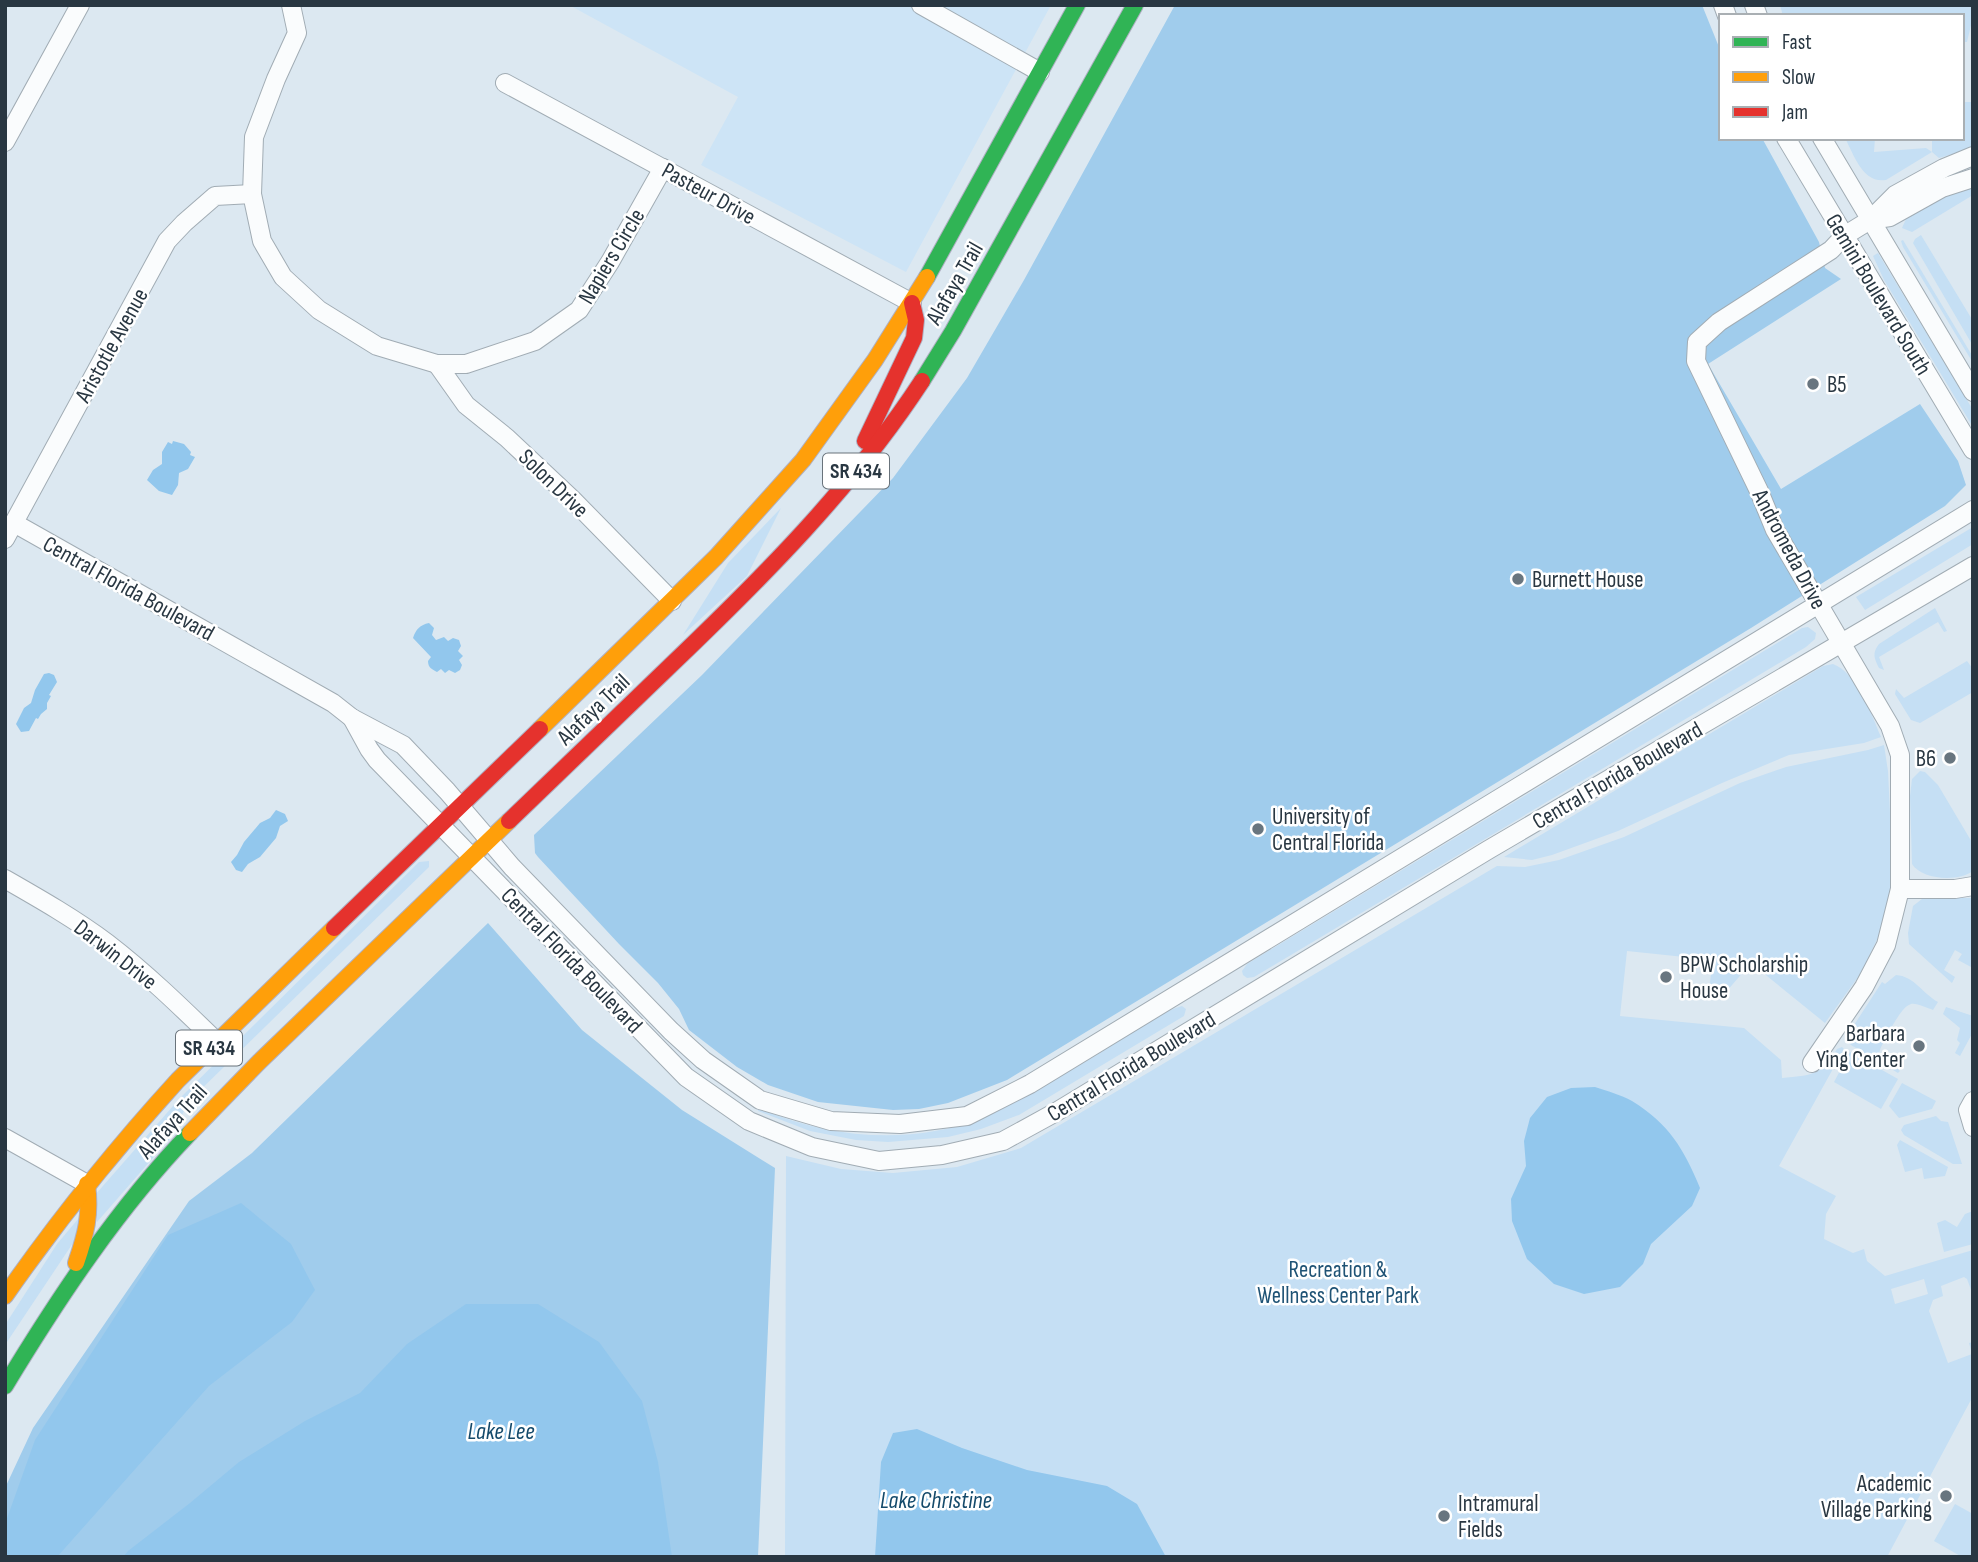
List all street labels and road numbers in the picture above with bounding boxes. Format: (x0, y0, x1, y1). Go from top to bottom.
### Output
street label: Pasteur Drive (657, 157, 760, 231)
street label: Napiers Circle (573, 204, 651, 309)
street label: Gemini Boulevard South (1819, 209, 1937, 380)
street label: Alafaya Trail (920, 237, 990, 331)
street label: Aristotle Avenue (69, 283, 155, 408)
street label: Solon Drive (512, 443, 594, 524)
road number: SR 434 (823, 454, 889, 489)
street label: Andromeda Drive (1745, 484, 1832, 614)
street label: Central Florida Boulevard (38, 530, 219, 648)
street label: Alafaya Trail (551, 668, 636, 752)
street label: Central Florida Boulevard (1527, 716, 1708, 836)
street label: Central Florida Boulevard (495, 882, 648, 1039)
street label: Darwin Drive (68, 914, 163, 996)
street label: Central Florida Boulevard (1042, 1005, 1221, 1128)
road number: SR 434 (176, 1030, 242, 1066)
street label: Alafaya Trail (131, 1079, 213, 1165)

